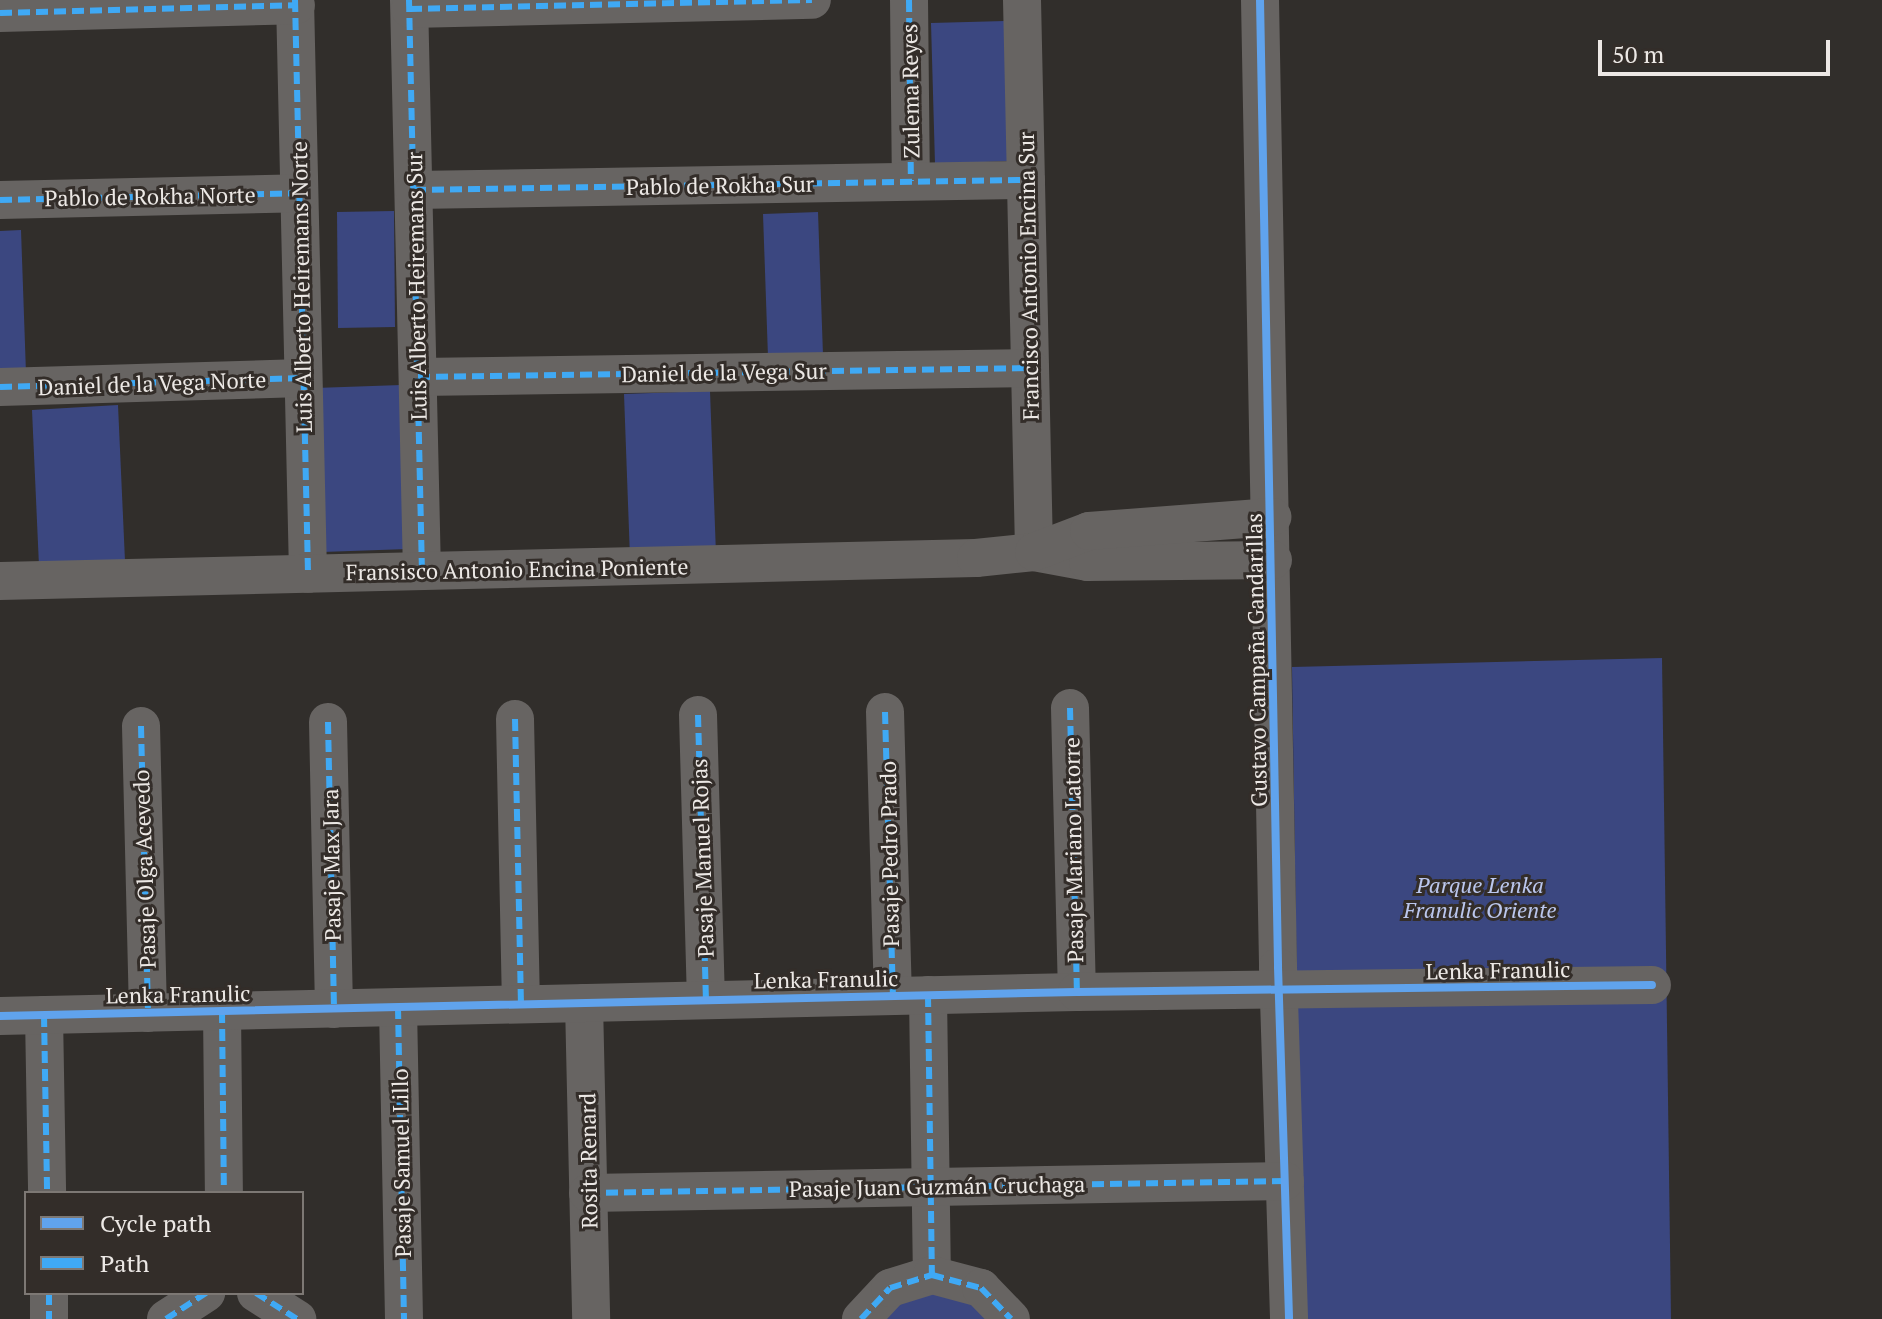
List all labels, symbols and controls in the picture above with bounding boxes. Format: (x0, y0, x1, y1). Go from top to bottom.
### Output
street label: Zulema Reyes (896, 23, 924, 159)
scale bar (1602, 24, 1834, 74)
text: 50 m (1612, 38, 1664, 70)
street label: Francisco Antonio Encina Sur (1012, 131, 1044, 421)
street label: Luis Alberto Heiremans Norte (285, 141, 317, 433)
street label: Luis Alberto Heiremans Sur (400, 151, 432, 421)
street label: Pablo de Rokha Sur (626, 170, 814, 200)
street label: Pablo de Rokha Norte (44, 181, 256, 211)
street label: Daniel de la Vega Sur (621, 357, 827, 387)
street label: Daniel de la Vega Norte (37, 366, 267, 400)
street label: Gustavo Campaña Gandarillas (1240, 513, 1272, 807)
street label: Fransisco Antonio Encina Poniente (345, 553, 689, 585)
street label: Pasaje Mariano Latorre (1058, 737, 1088, 963)
street label: Pasaje Manuel Rojas (685, 758, 719, 958)
street label: Pasaje Pedro Prado (874, 761, 904, 947)
street label: Pasaje Olga Acevedo (127, 769, 161, 969)
street label: Pasaje Max Jara (316, 788, 346, 942)
park label: Parque Lenka Franulic Oriente (1403, 871, 1557, 922)
street label: Lenka Franulic (1425, 956, 1571, 984)
street label: Lenka Franulic (753, 965, 899, 993)
street label: Lenka Franulic (105, 980, 251, 1008)
street label: Pasaje Samuel Lillo (386, 1068, 416, 1258)
street label: Rosita Renard (574, 1093, 602, 1229)
street label: Pasaje Juan Guzmán Cruchaga (789, 1170, 1085, 1202)
legend (24, 1191, 304, 1295)
text: Cycle path (100, 1207, 211, 1239)
text: Path (100, 1247, 149, 1279)

